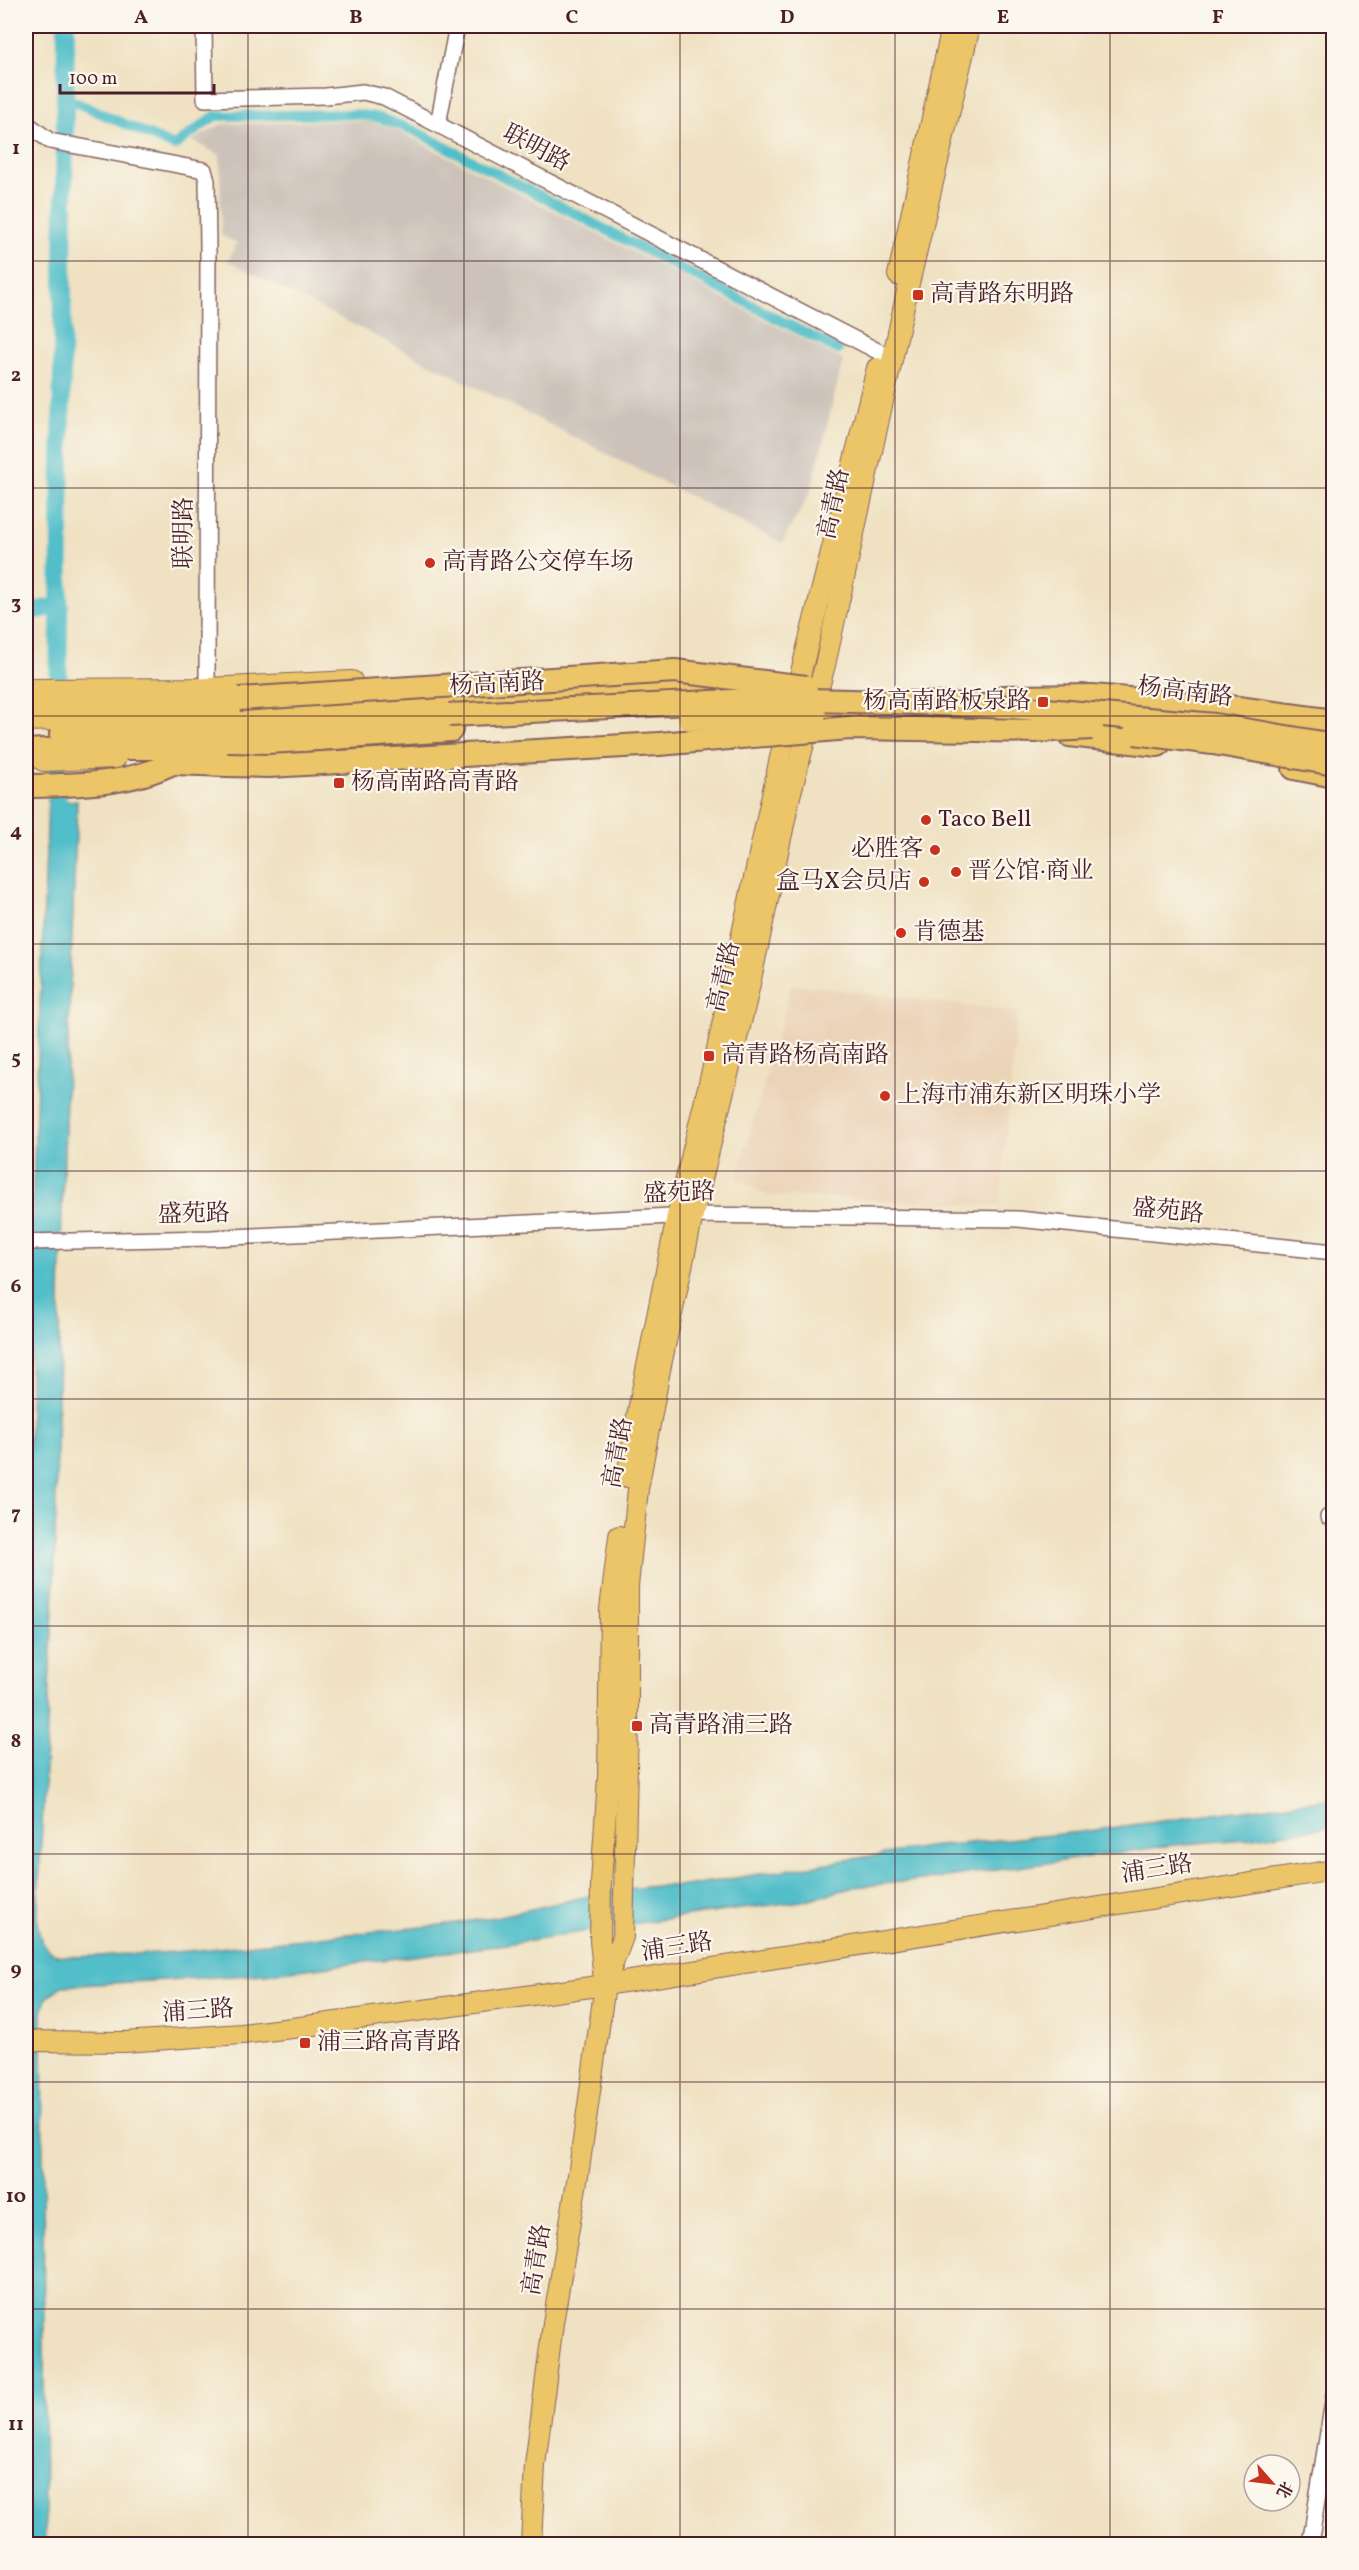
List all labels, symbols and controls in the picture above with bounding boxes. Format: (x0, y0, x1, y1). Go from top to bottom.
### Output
text: A (134, 4, 148, 32)
text: B (349, 4, 363, 32)
text: C (566, 4, 579, 32)
text: D (780, 4, 794, 32)
text: E (997, 4, 1009, 32)
text: F (1212, 4, 1224, 32)
scale bar (60, 57, 214, 95)
text: 100 m (69, 67, 118, 92)
street label: 联明路 (496, 117, 576, 181)
text: 1 (12, 135, 20, 163)
place label: 高青路东明路 (930, 278, 1074, 312)
marker: 高青路东明路 (911, 288, 925, 302)
text: 2 (11, 362, 21, 390)
street label: 高青路 (811, 465, 859, 543)
street label: 联明路 (168, 497, 202, 569)
place label: 高青路公交停车场 (442, 546, 634, 580)
marker: 高青路公交停车场 (423, 556, 437, 570)
text: 3 (11, 590, 21, 618)
street label: 杨高南路 (448, 666, 546, 704)
street label: 杨高南路 (1135, 670, 1235, 716)
place label: 杨高南路板泉路 (863, 685, 1031, 719)
marker: 杨高南路板泉路 (1036, 695, 1050, 709)
place label: 杨高南路高青路 (351, 766, 519, 800)
marker: 杨高南路高青路 (332, 776, 346, 790)
place label: Taco Bell (938, 803, 1032, 837)
marker: Taco Bell (919, 813, 933, 827)
text: 4 (10, 818, 22, 846)
place label: 必胜客 (851, 833, 923, 867)
marker: 必胜客 (928, 843, 942, 857)
place label: 晋公馆·商业 (968, 855, 1094, 889)
place label: 盒马X会员店 (776, 865, 912, 899)
marker: 晋公馆·商业 (949, 865, 963, 879)
marker: 盒马X会员店 (917, 875, 931, 889)
place label: 肯德基 (913, 916, 985, 950)
marker: 肯德基 (894, 926, 908, 940)
street label: 高青路 (700, 938, 750, 1016)
place label: 高青路杨高南路 (721, 1039, 889, 1073)
text: 5 (11, 1045, 21, 1073)
marker: 高青路杨高南路 (702, 1049, 716, 1063)
place label: 上海市浦东新区明珠小学 (897, 1079, 1161, 1113)
marker: 上海市浦东新区明珠小学 (878, 1089, 892, 1103)
street label: 盛苑路 (642, 1176, 716, 1212)
street label: 盛苑路 (1130, 1191, 1206, 1233)
street label: 盛苑路 (158, 1197, 230, 1233)
text: 6 (11, 1273, 22, 1301)
street label: 高青路 (596, 1415, 642, 1491)
text: 7 (11, 1500, 21, 1528)
place label: 高青路浦三路 (649, 1709, 793, 1743)
marker: 高青路浦三路 (630, 1719, 644, 1733)
text: 8 (11, 1728, 21, 1756)
street label: 浦三路 (1119, 1848, 1195, 1892)
street label: 浦三路 (639, 1926, 715, 1970)
text: 9 (10, 1956, 22, 1984)
street label: 浦三路 (161, 1993, 235, 2031)
place label: 浦三路高青路 (317, 2026, 461, 2060)
marker: 浦三路高青路 (298, 2036, 312, 2050)
text: 10 (6, 2183, 26, 2211)
street label: 高青路 (516, 2222, 560, 2298)
text: 11 (8, 2411, 24, 2439)
north arrow (1242, 2453, 1302, 2513)
text: 北 (1270, 2477, 1297, 2501)

